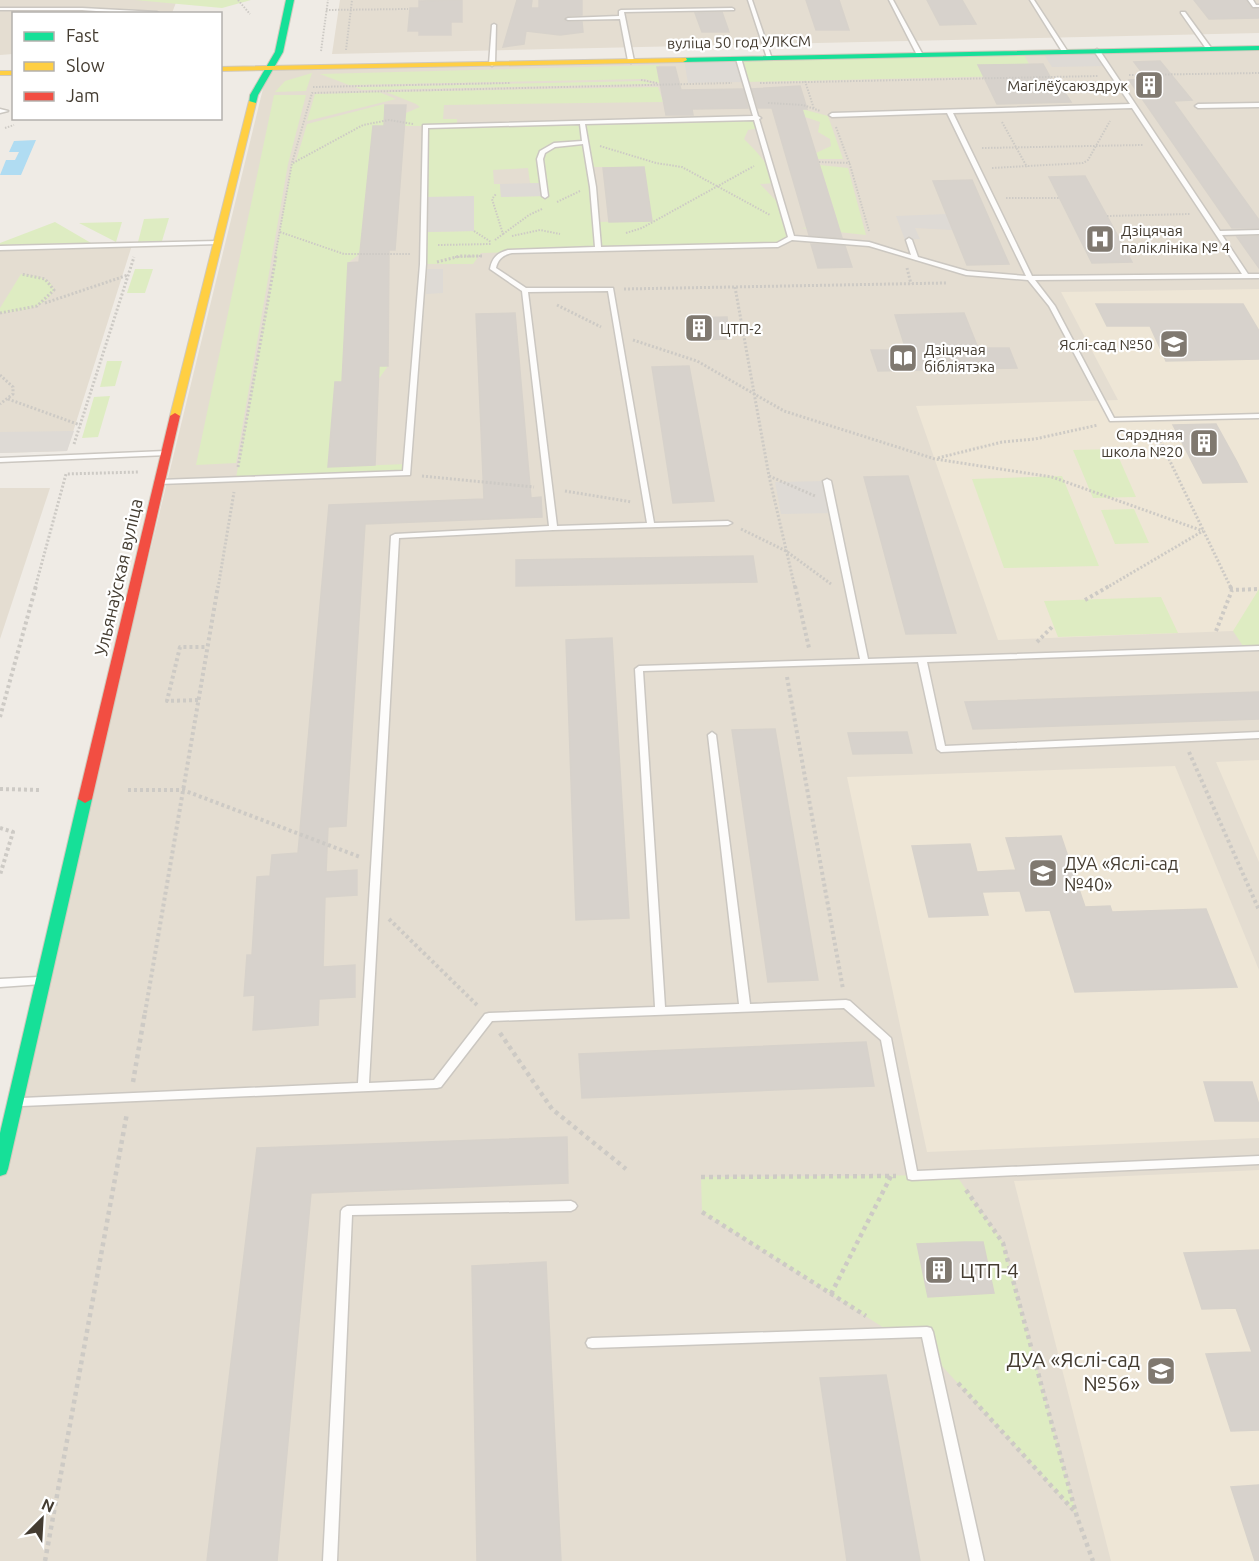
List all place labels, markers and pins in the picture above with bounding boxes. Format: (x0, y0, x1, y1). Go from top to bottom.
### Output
building icon: Магілёўсаюздрук (1133, 69, 1165, 101)
place label: Магілёўсаюздрук (1007, 77, 1128, 94)
place label: Дзіцячая паліклініка № 4 (1121, 222, 1230, 256)
hospital icon: Дзіцячая паліклініка № 4 (1084, 223, 1116, 255)
building icon: ЦТП-2 (683, 312, 715, 344)
place label: ЦТП-2 (720, 320, 762, 337)
school or university icon: Яслі-сад №50 (1158, 328, 1190, 360)
place label: Яслі-сад №50 (1059, 336, 1153, 353)
place label: Дзіцячая бібліятэка (924, 341, 995, 375)
library icon: Дзіцячая бібліятэка (887, 342, 919, 374)
place label: Сярэдняя школа №20 (1101, 426, 1183, 460)
building icon: Сярэдняя школа №20 (1188, 427, 1220, 459)
place label: ДУА «Яслі-сад №40» (1064, 853, 1179, 894)
school or university icon: ДУА «Яслі-сад №40» (1027, 857, 1059, 889)
building icon: ЦТП-4 (923, 1254, 955, 1286)
place label: ЦТП-4 (960, 1258, 1019, 1282)
place label: ДУА «Яслі-сад №56» (1007, 1347, 1140, 1395)
school or university icon: ДУА «Яслі-сад №56» (1145, 1355, 1177, 1387)

